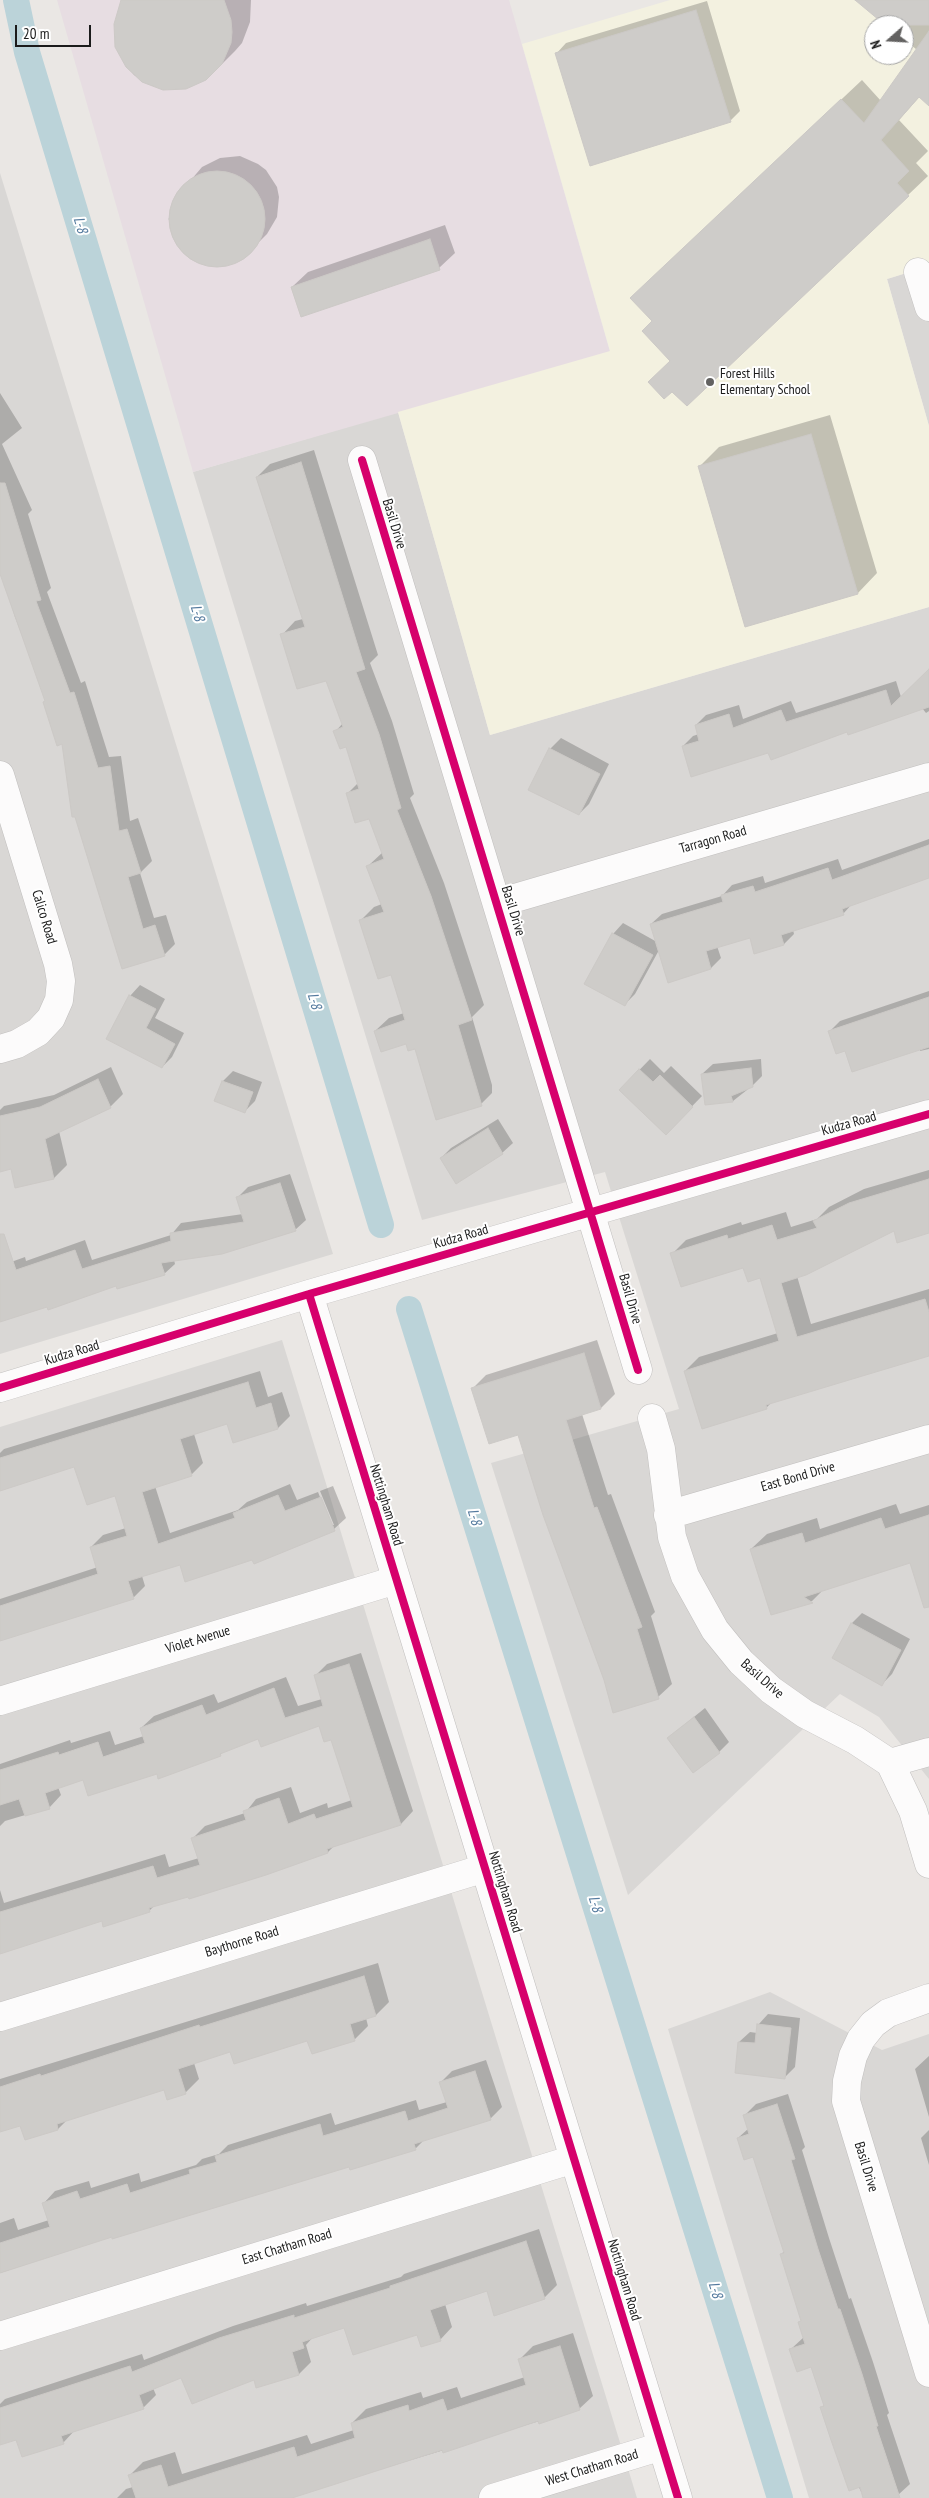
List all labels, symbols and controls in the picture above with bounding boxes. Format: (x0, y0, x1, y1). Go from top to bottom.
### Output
scale bar (18, 15, 94, 47)
north arrow (864, 15, 914, 65)
text: 20 m (23, 24, 49, 43)
text: N (866, 38, 886, 51)
water label: L-8 (69, 215, 91, 235)
place label: Forest Hills Elementary School (720, 366, 810, 398)
marker: Forest Hills Elementary School (704, 376, 716, 388)
street label: Basil Drive (378, 497, 410, 551)
water label: L-8 (186, 603, 208, 623)
street label: Tarragon Road (678, 822, 748, 858)
street label: Basil Drive (497, 884, 529, 938)
street label: Calico Road (28, 888, 60, 946)
water label: L-8 (303, 991, 325, 1011)
street label: Kudza Road (820, 1108, 878, 1140)
street label: Kudza Road (432, 1221, 490, 1253)
street label: Basil Drive (615, 1272, 645, 1326)
street label: Kudza Road (43, 1337, 101, 1369)
street label: East Bond Drive (759, 1458, 837, 1496)
street label: Nottingham Road (366, 1462, 406, 1548)
water label: L-8 (463, 1507, 485, 1527)
street label: Violet Avenue (164, 1622, 232, 1658)
street label: Basil Drive (737, 1656, 787, 1702)
street label: Nottingham Road (485, 1849, 525, 1935)
water label: L-8 (584, 1894, 606, 1914)
street label: Baythorne Road (203, 1923, 281, 1961)
street label: Basil Drive (850, 2140, 882, 2194)
street label: East Chatham Road (240, 2225, 334, 2269)
street label: Nottingham Road (604, 2237, 644, 2323)
water label: L-8 (704, 2280, 726, 2300)
street label: West Chatham Road (544, 2446, 640, 2490)

